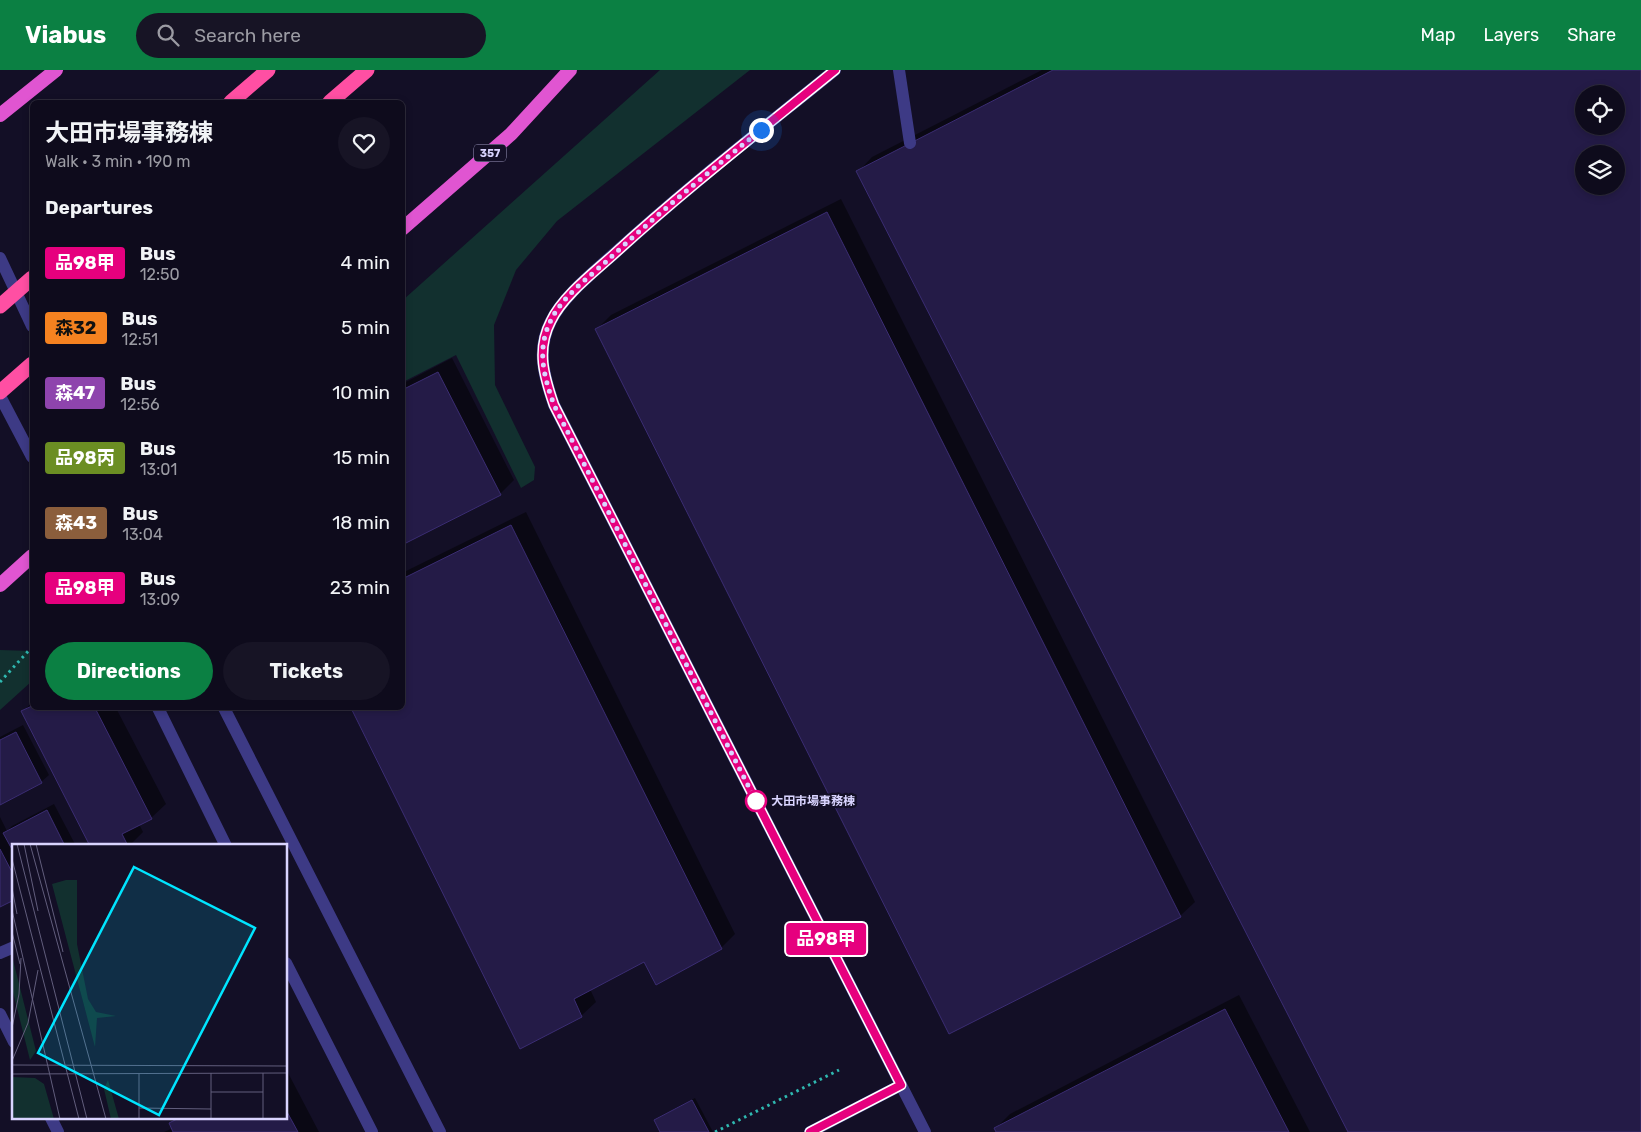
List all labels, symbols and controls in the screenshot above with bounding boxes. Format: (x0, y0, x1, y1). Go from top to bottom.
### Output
search box (136, 13, 486, 58)
text: Viabus (25, 21, 106, 49)
icon: search (154, 21, 182, 49)
text: Search here (194, 24, 301, 47)
text: Map (1421, 24, 1456, 46)
text: Layers (1484, 24, 1539, 46)
text: Share (1567, 24, 1616, 46)
map controls (1575, 85, 1625, 195)
button: locate (1575, 85, 1625, 135)
button: heart (338, 117, 390, 169)
your location (749, 118, 774, 143)
text: 大田市場事務棟 (45, 119, 213, 147)
road number: 357 (474, 145, 506, 162)
button: layers (1575, 145, 1625, 195)
text: Walk · 3 min · 190 m (45, 152, 191, 171)
text: Departures (45, 196, 153, 219)
text: Bus (140, 242, 176, 265)
text: 4 min (341, 251, 390, 274)
text: 品98甲 (55, 252, 115, 274)
text: 12:50 (140, 265, 180, 284)
text: Bus (122, 307, 158, 330)
text: 5 min (341, 316, 390, 339)
text: 森32 (55, 317, 97, 339)
text: 12:51 (122, 330, 158, 349)
text: Bus (120, 372, 156, 395)
text: 10 min (332, 381, 390, 404)
text: 森47 (55, 382, 95, 404)
text: 12:56 (120, 395, 160, 414)
text: Bus (140, 437, 176, 460)
text: 15 min (333, 446, 390, 469)
text: 品98丙 (55, 447, 115, 469)
text: 13:01 (140, 460, 177, 479)
text: Bus (122, 502, 158, 525)
text: 18 min (332, 511, 390, 534)
text: 森43 (55, 512, 97, 534)
text: 13:04 (122, 525, 163, 544)
text: Bus (140, 567, 176, 590)
text: 23 min (330, 576, 390, 599)
text: 品98甲 (55, 577, 115, 599)
text: 13:09 (140, 590, 180, 609)
button: Directions (45, 642, 213, 700)
button: Tickets (223, 642, 390, 700)
marker: 大田市場事務棟 (745, 790, 767, 812)
place label: 大田市場事務棟 (771, 794, 855, 808)
inset map (12, 844, 288, 1120)
line badge: 品98甲 (791, 923, 861, 955)
text: 品98甲 (796, 928, 856, 950)

